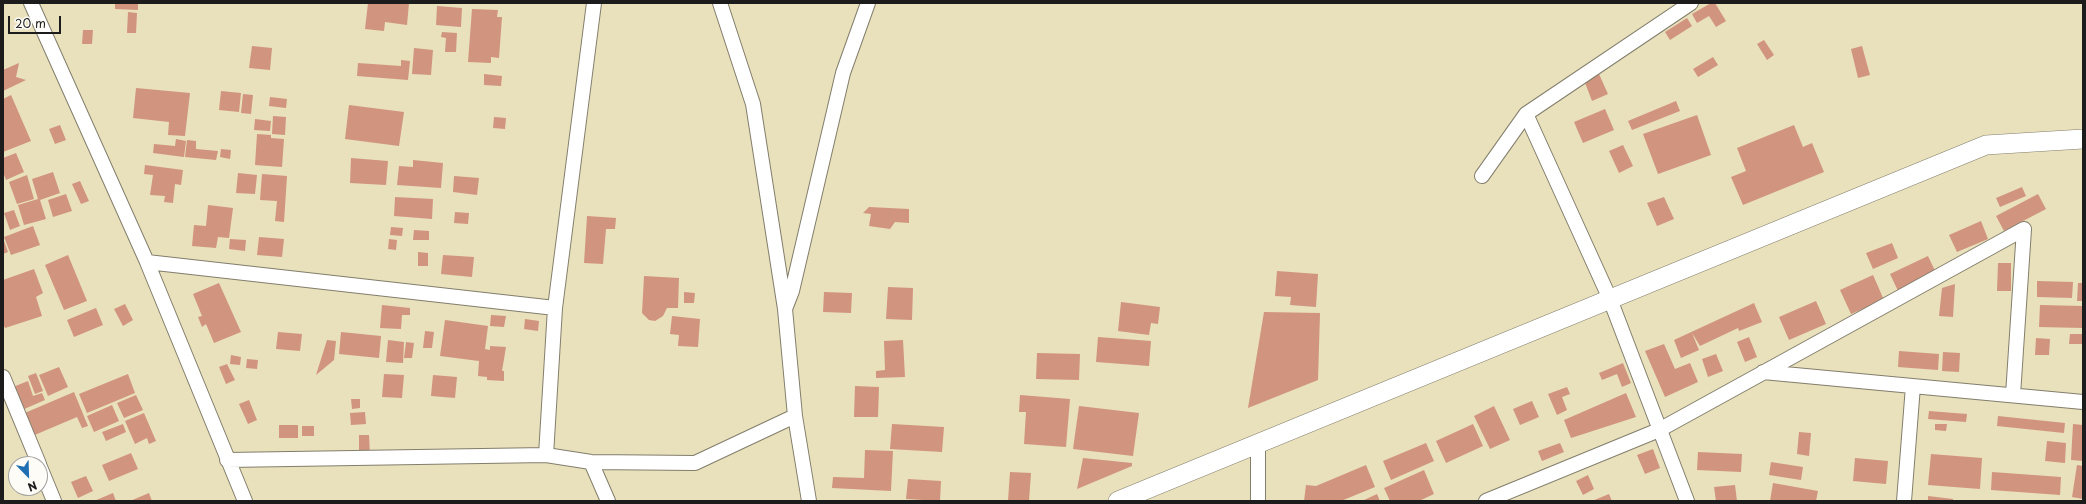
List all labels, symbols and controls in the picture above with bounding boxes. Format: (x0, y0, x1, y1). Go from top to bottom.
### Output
scale bar (10, 8, 63, 34)
text: 20 m (15, 14, 46, 32)
north arrow (8, 456, 48, 496)
text: N (25, 477, 40, 496)

